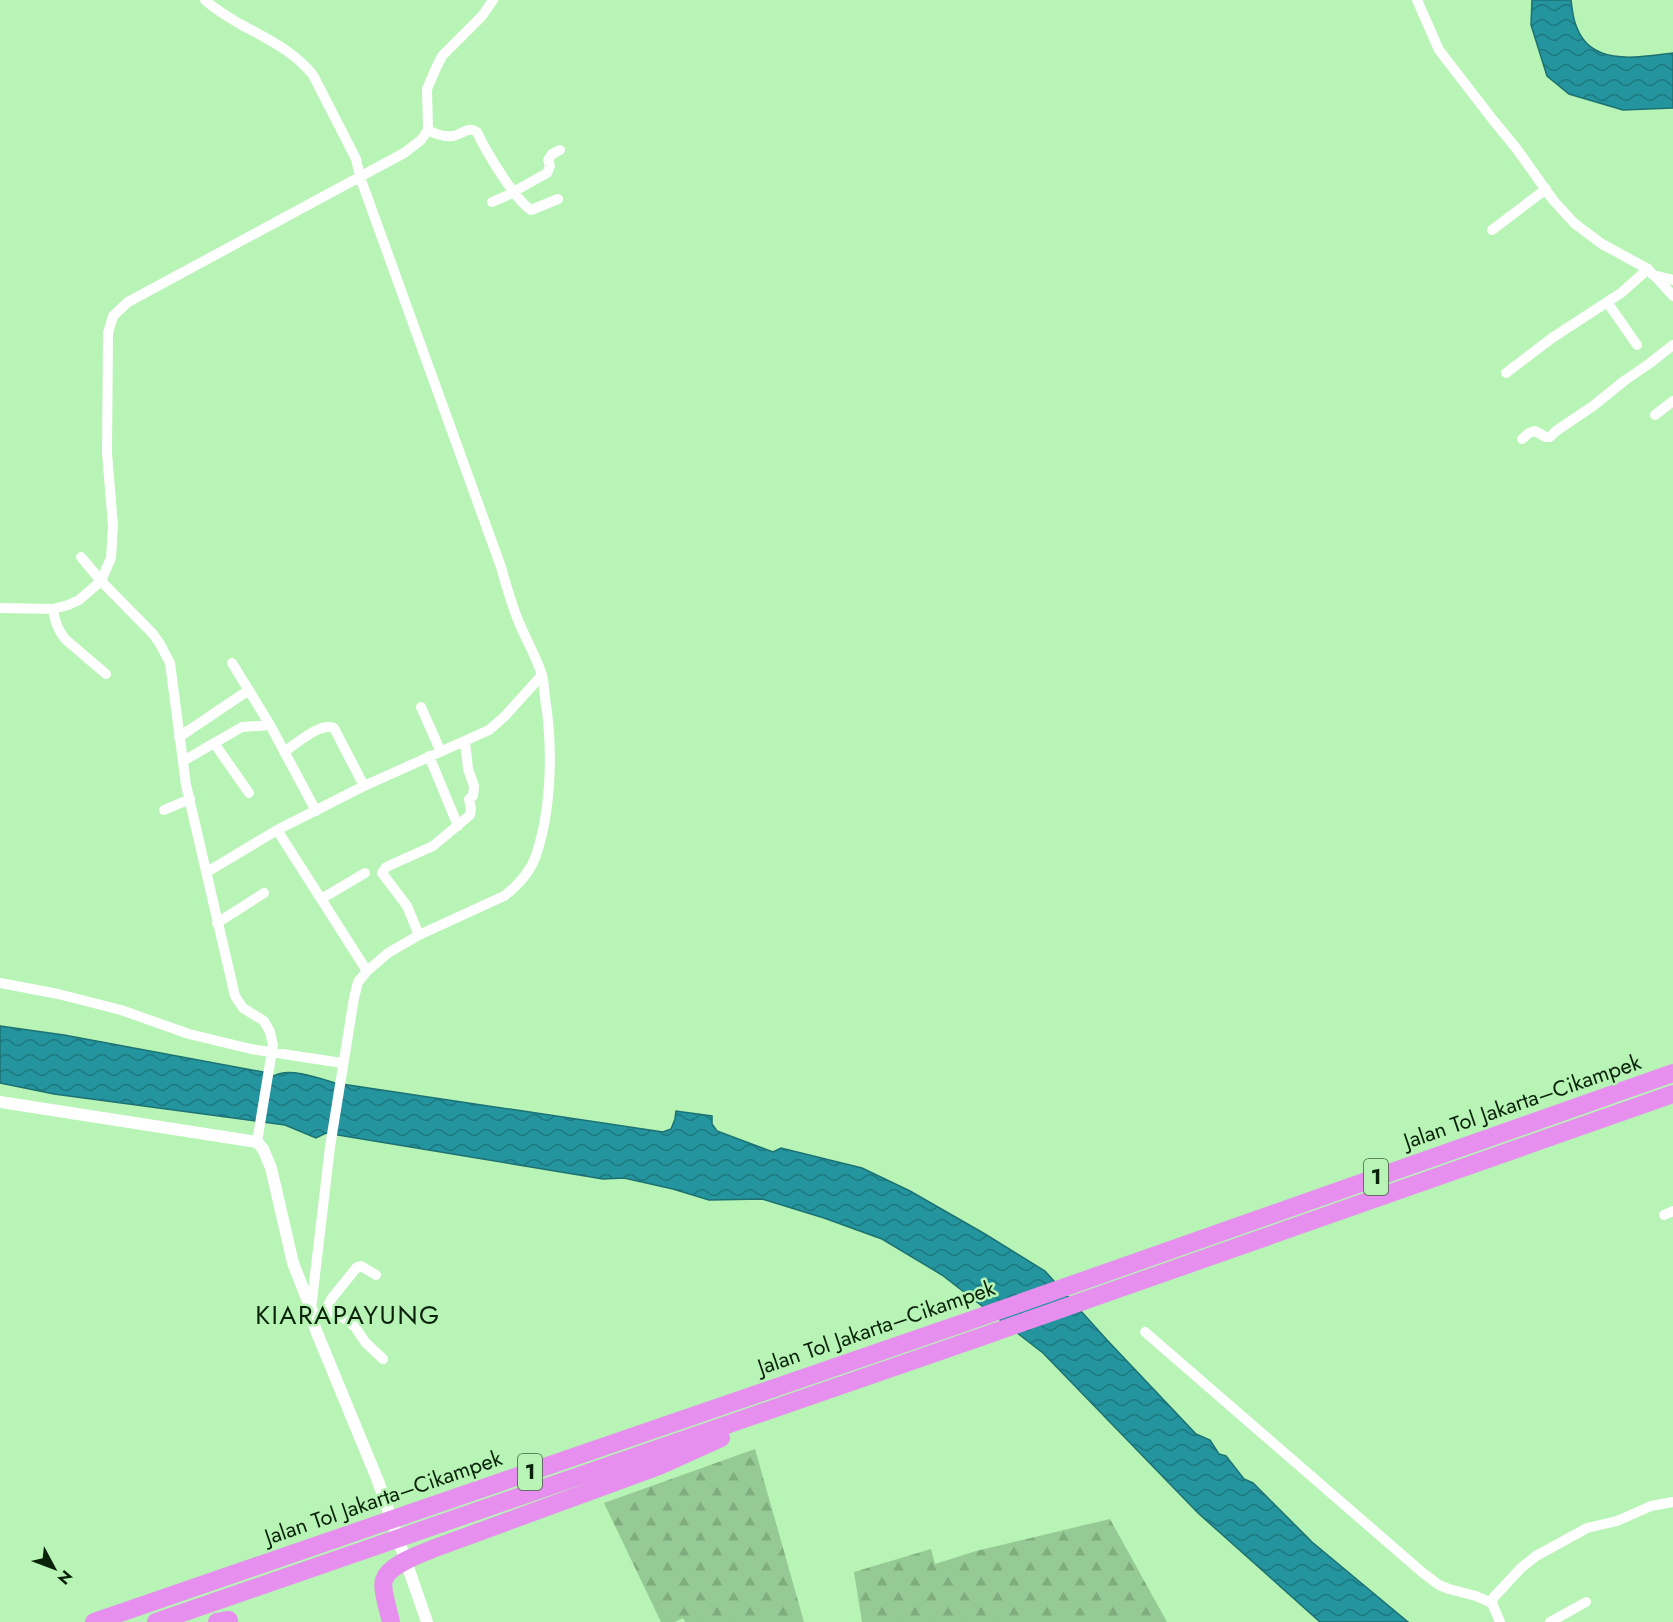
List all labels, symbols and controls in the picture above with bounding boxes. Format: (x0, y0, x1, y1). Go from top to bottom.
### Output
street label: Jalan Tol Jakarta–Cikampek (1396, 1045, 1645, 1158)
road number: 1 (1364, 1159, 1388, 1195)
street label: Jalan Tol Jakarta–Cikampek (750, 1271, 999, 1384)
district label: KIARAPAYUNG (255, 1296, 441, 1334)
street label: Jalan Tol Jakarta–Cikampek (257, 1441, 506, 1554)
road number: 1 (518, 1454, 542, 1490)
north arrow (24, 1538, 84, 1598)
text: N (52, 1565, 78, 1590)

